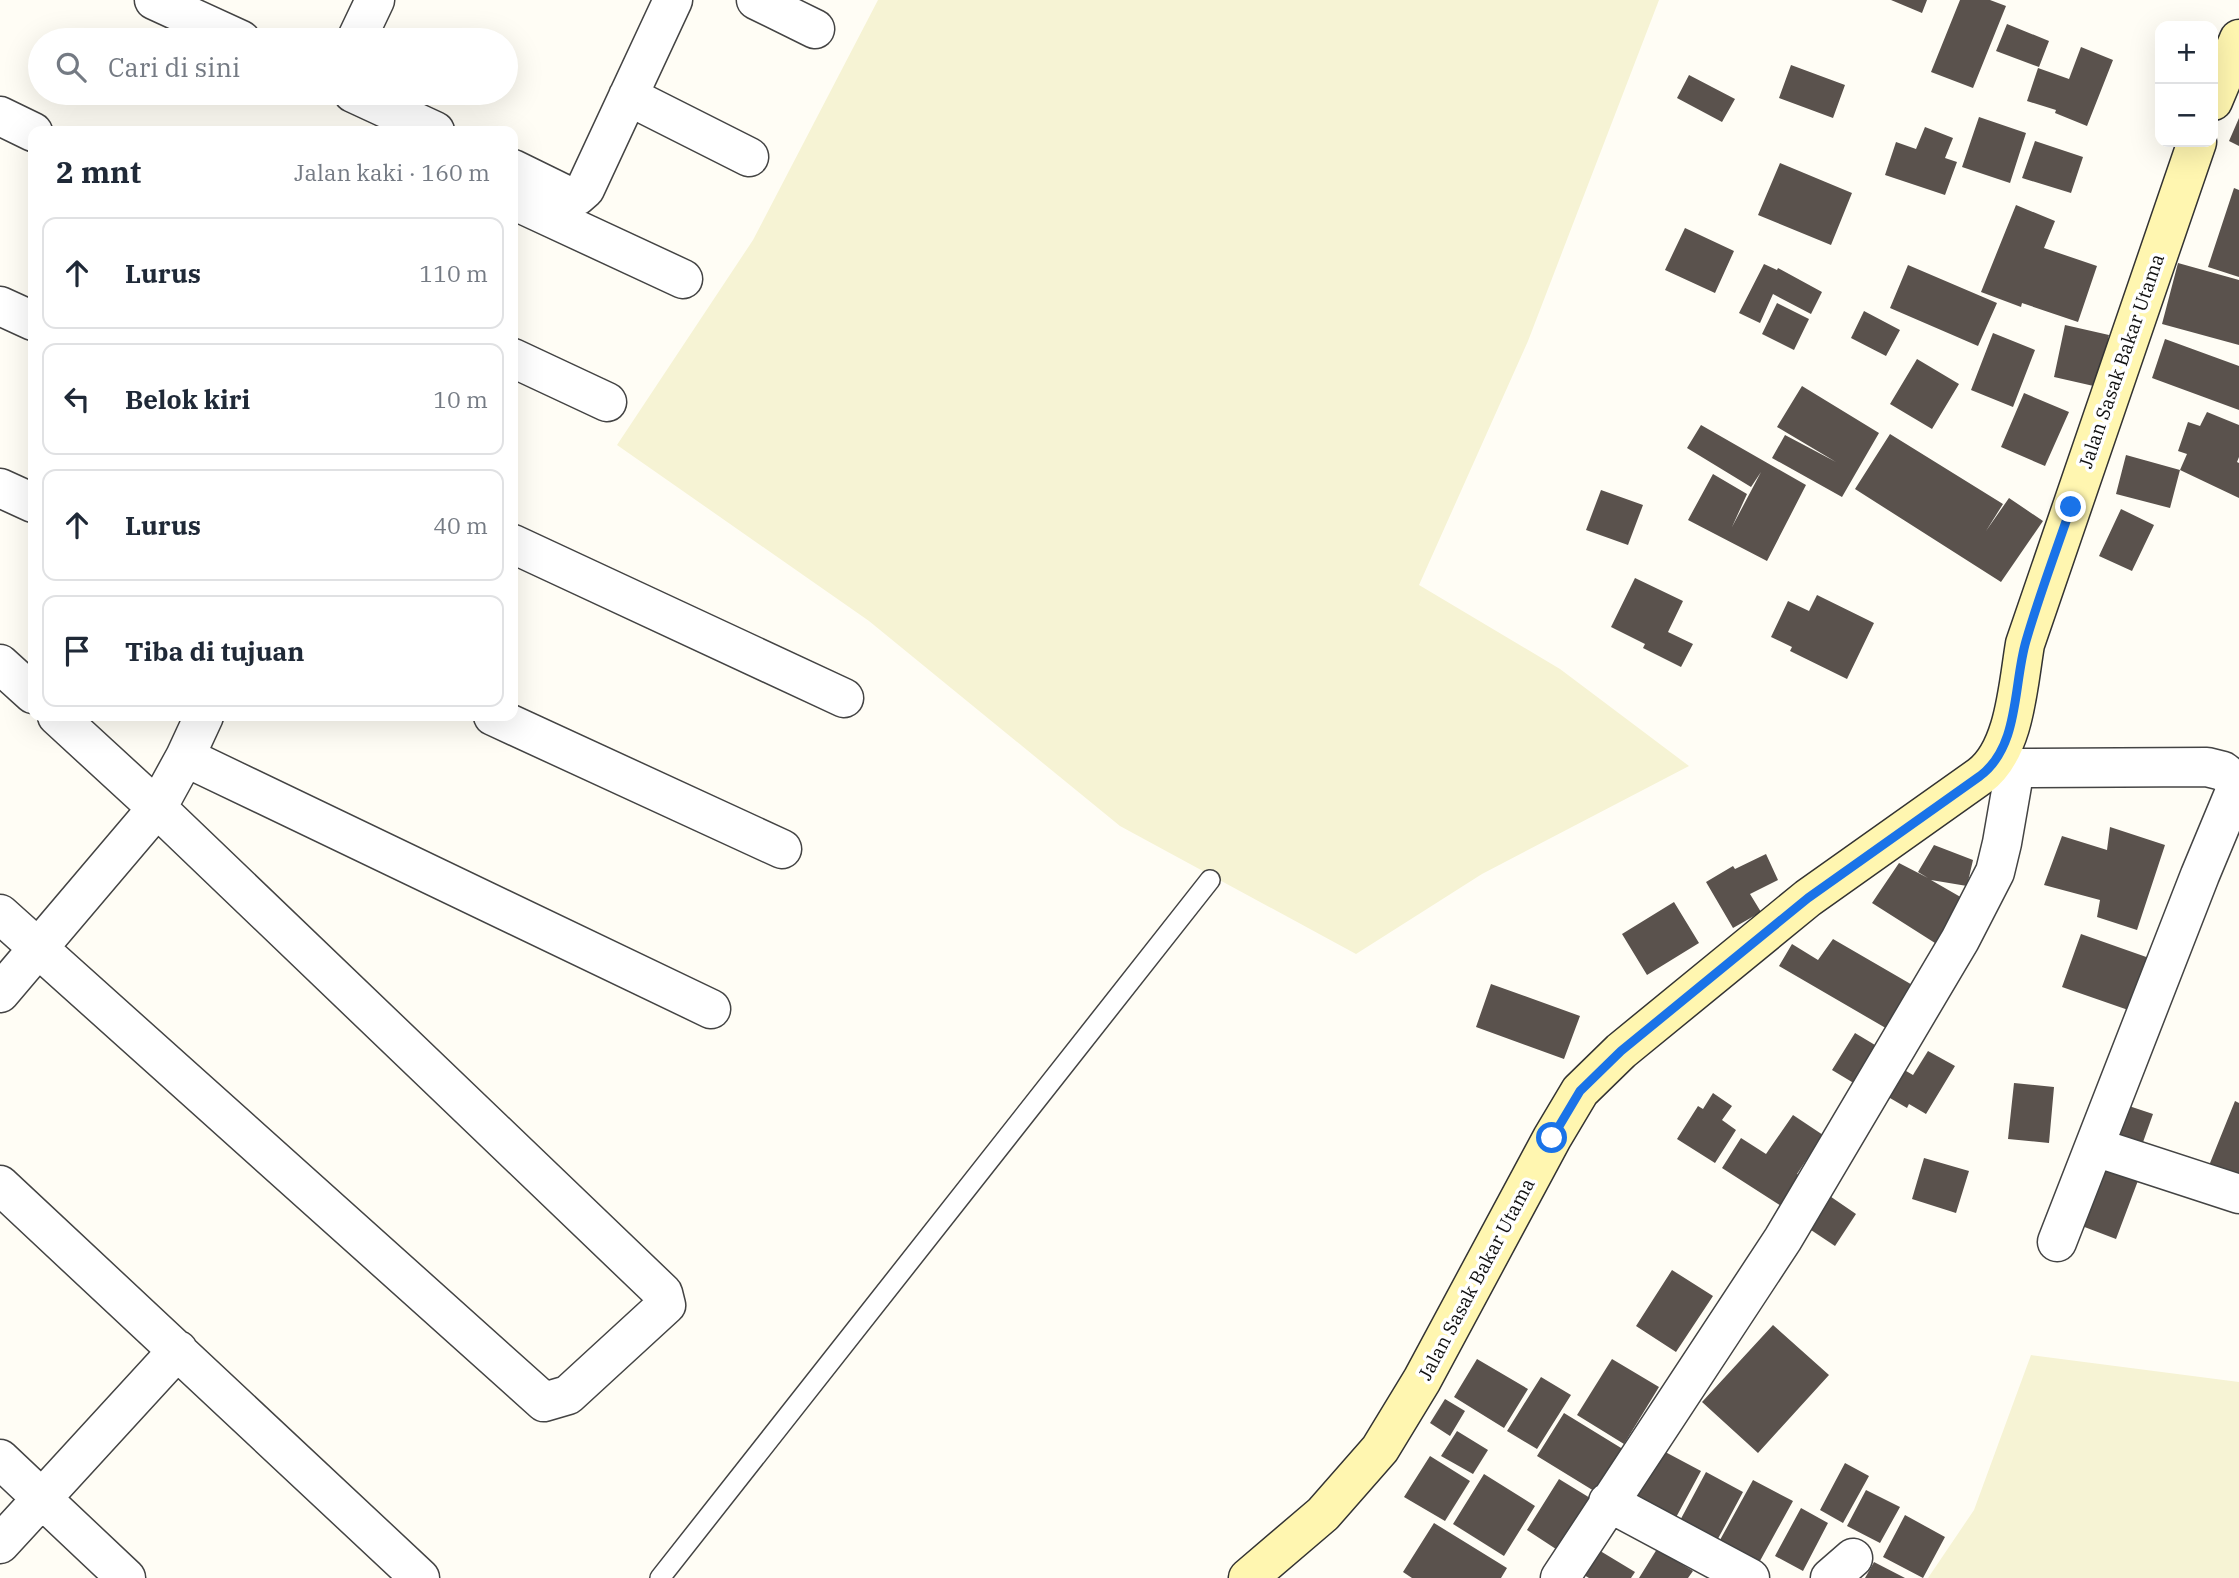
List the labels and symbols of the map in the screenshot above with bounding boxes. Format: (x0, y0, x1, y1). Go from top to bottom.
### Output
street label: Jalan Sasak Bakar Utama (2073, 251, 2169, 471)
route end (2055, 491, 2086, 522)
route start (1536, 1122, 1567, 1153)
street label: Jalan Sasak Bakar Utama (1413, 1174, 1539, 1384)

